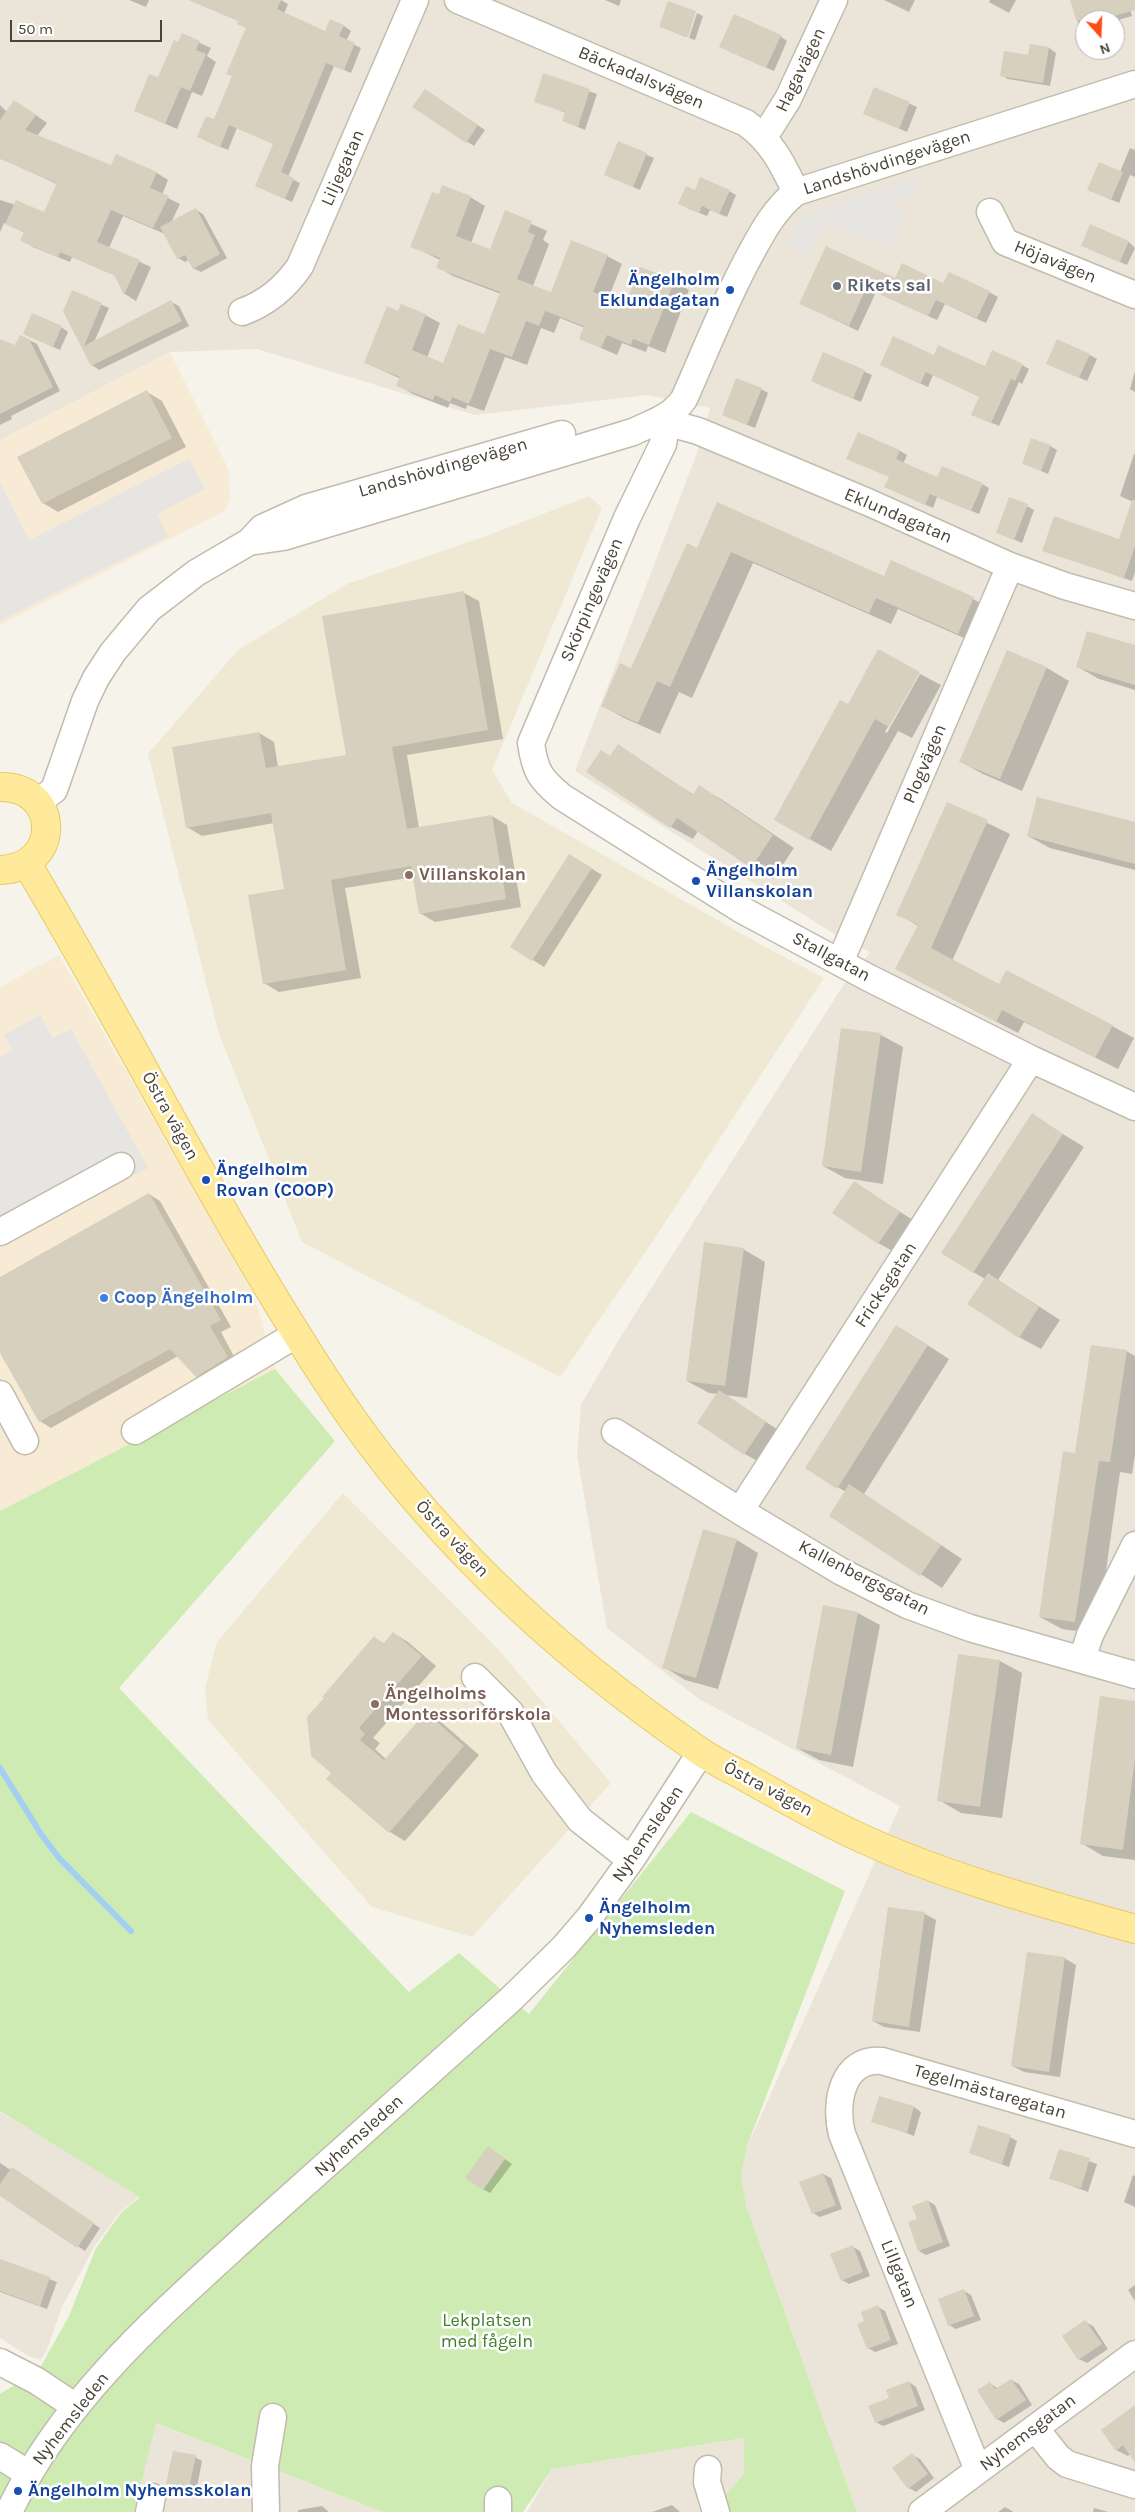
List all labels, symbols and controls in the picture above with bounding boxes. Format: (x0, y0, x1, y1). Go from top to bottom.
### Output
scale bar (12, 10, 165, 42)
north arrow (1075, 10, 1125, 60)
text: 50 m (18, 20, 53, 38)
street label: Hagavägen (771, 24, 831, 116)
text: N (1097, 39, 1113, 58)
street label: Bäckadalsvägen (575, 42, 707, 114)
street label: Liljegatan (317, 126, 369, 210)
street label: Landshövdingevägen (801, 126, 973, 200)
street label: Höjavägen (1011, 236, 1099, 288)
place label: Ängelholm Eklundagatan (599, 269, 720, 312)
place label: Rikets sal (847, 275, 931, 297)
marker: Rikets sal (831, 280, 843, 292)
marker: Ängelholm Eklundagatan (724, 284, 736, 296)
street label: Landshövdingevägen (356, 434, 530, 502)
street label: Eklundagatan (841, 484, 955, 548)
street label: Skörpingevägen (556, 535, 628, 665)
street label: Plogvägen (899, 721, 951, 807)
place label: Ängelholm Villanskolan (706, 860, 813, 902)
place label: Villanskolan (419, 864, 526, 886)
marker: Villanskolan (403, 869, 415, 881)
marker: Ängelholm Villanskolan (690, 875, 702, 887)
street label: Stallgatan (788, 927, 874, 987)
street label: Östra vägen (137, 1068, 203, 1164)
place label: Ängelholm Rovan (COOP) (216, 1159, 334, 1202)
marker: Ängelholm Rovan (COOP) (200, 1174, 212, 1186)
street label: Fricksgatan (850, 1238, 922, 1332)
place label: Coop Ängelholm (114, 1287, 253, 1309)
marker: Coop Ängelholm (98, 1292, 110, 1304)
street label: Östra vägen (411, 1496, 493, 1582)
street label: Kallenbergsgatan (795, 1536, 933, 1620)
place label: Ängelholms Montessoriförskola (385, 1683, 551, 1726)
marker: Ängelholms Montessoriförskola (369, 1698, 381, 1710)
street label: Östra vägen (720, 1757, 816, 1821)
street label: Nyhemsleden (608, 1781, 688, 1887)
place label: Ängelholm Nyhemsleden (599, 1897, 715, 1940)
marker: Ängelholm Nyhemsleden (583, 1912, 595, 1924)
street label: Tegelmästaregatan (911, 2060, 1069, 2124)
street label: Nyhemsleden (310, 2090, 408, 2182)
street label: Lillgatan (876, 2237, 922, 2311)
park label: Lekplatsen med fågeln (441, 2310, 533, 2352)
street label: Nyhemsleden (28, 2368, 114, 2470)
street label: Nyhemsgatan (976, 2390, 1080, 2476)
place label: Ängelholm Nyhemsskolan (28, 2480, 251, 2502)
marker: Ängelholm Nyhemsskolan (12, 2485, 24, 2497)

